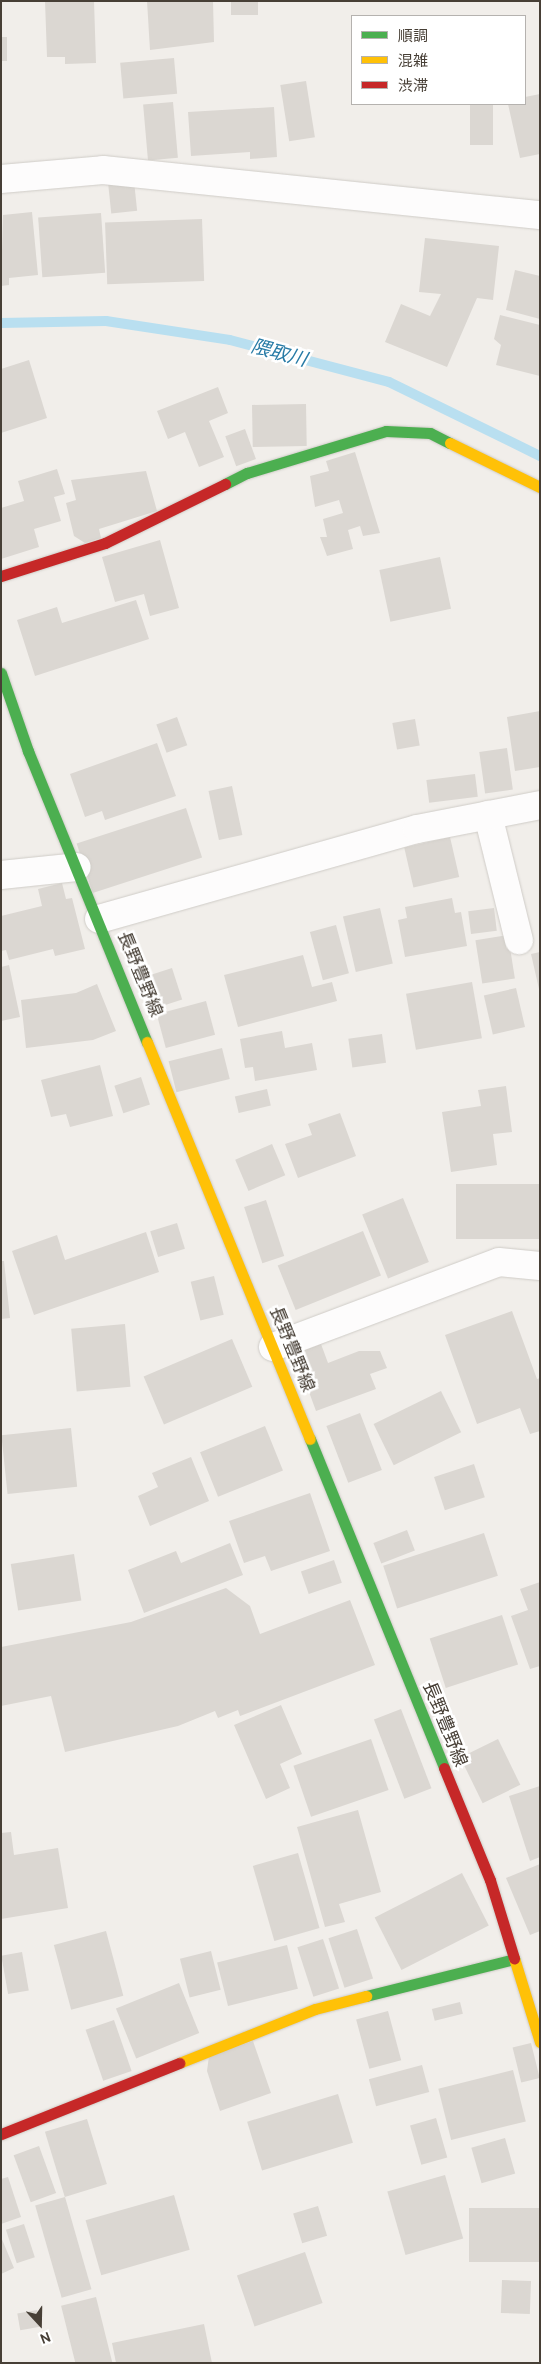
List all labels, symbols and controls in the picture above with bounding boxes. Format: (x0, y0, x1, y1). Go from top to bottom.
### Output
legend (351, 15, 526, 105)
text: 順調 (398, 27, 428, 45)
text: 混雑 (398, 52, 428, 70)
text: 渋滞 (398, 77, 428, 95)
water label: 隈取川 (249, 335, 309, 371)
street label: 長野豊野線 (113, 928, 167, 1020)
street label: 長野豊野線 (265, 1303, 319, 1395)
street label: 長野豊野線 (418, 1678, 472, 1770)
north arrow (15, 2299, 65, 2349)
text: N (38, 2328, 53, 2348)

